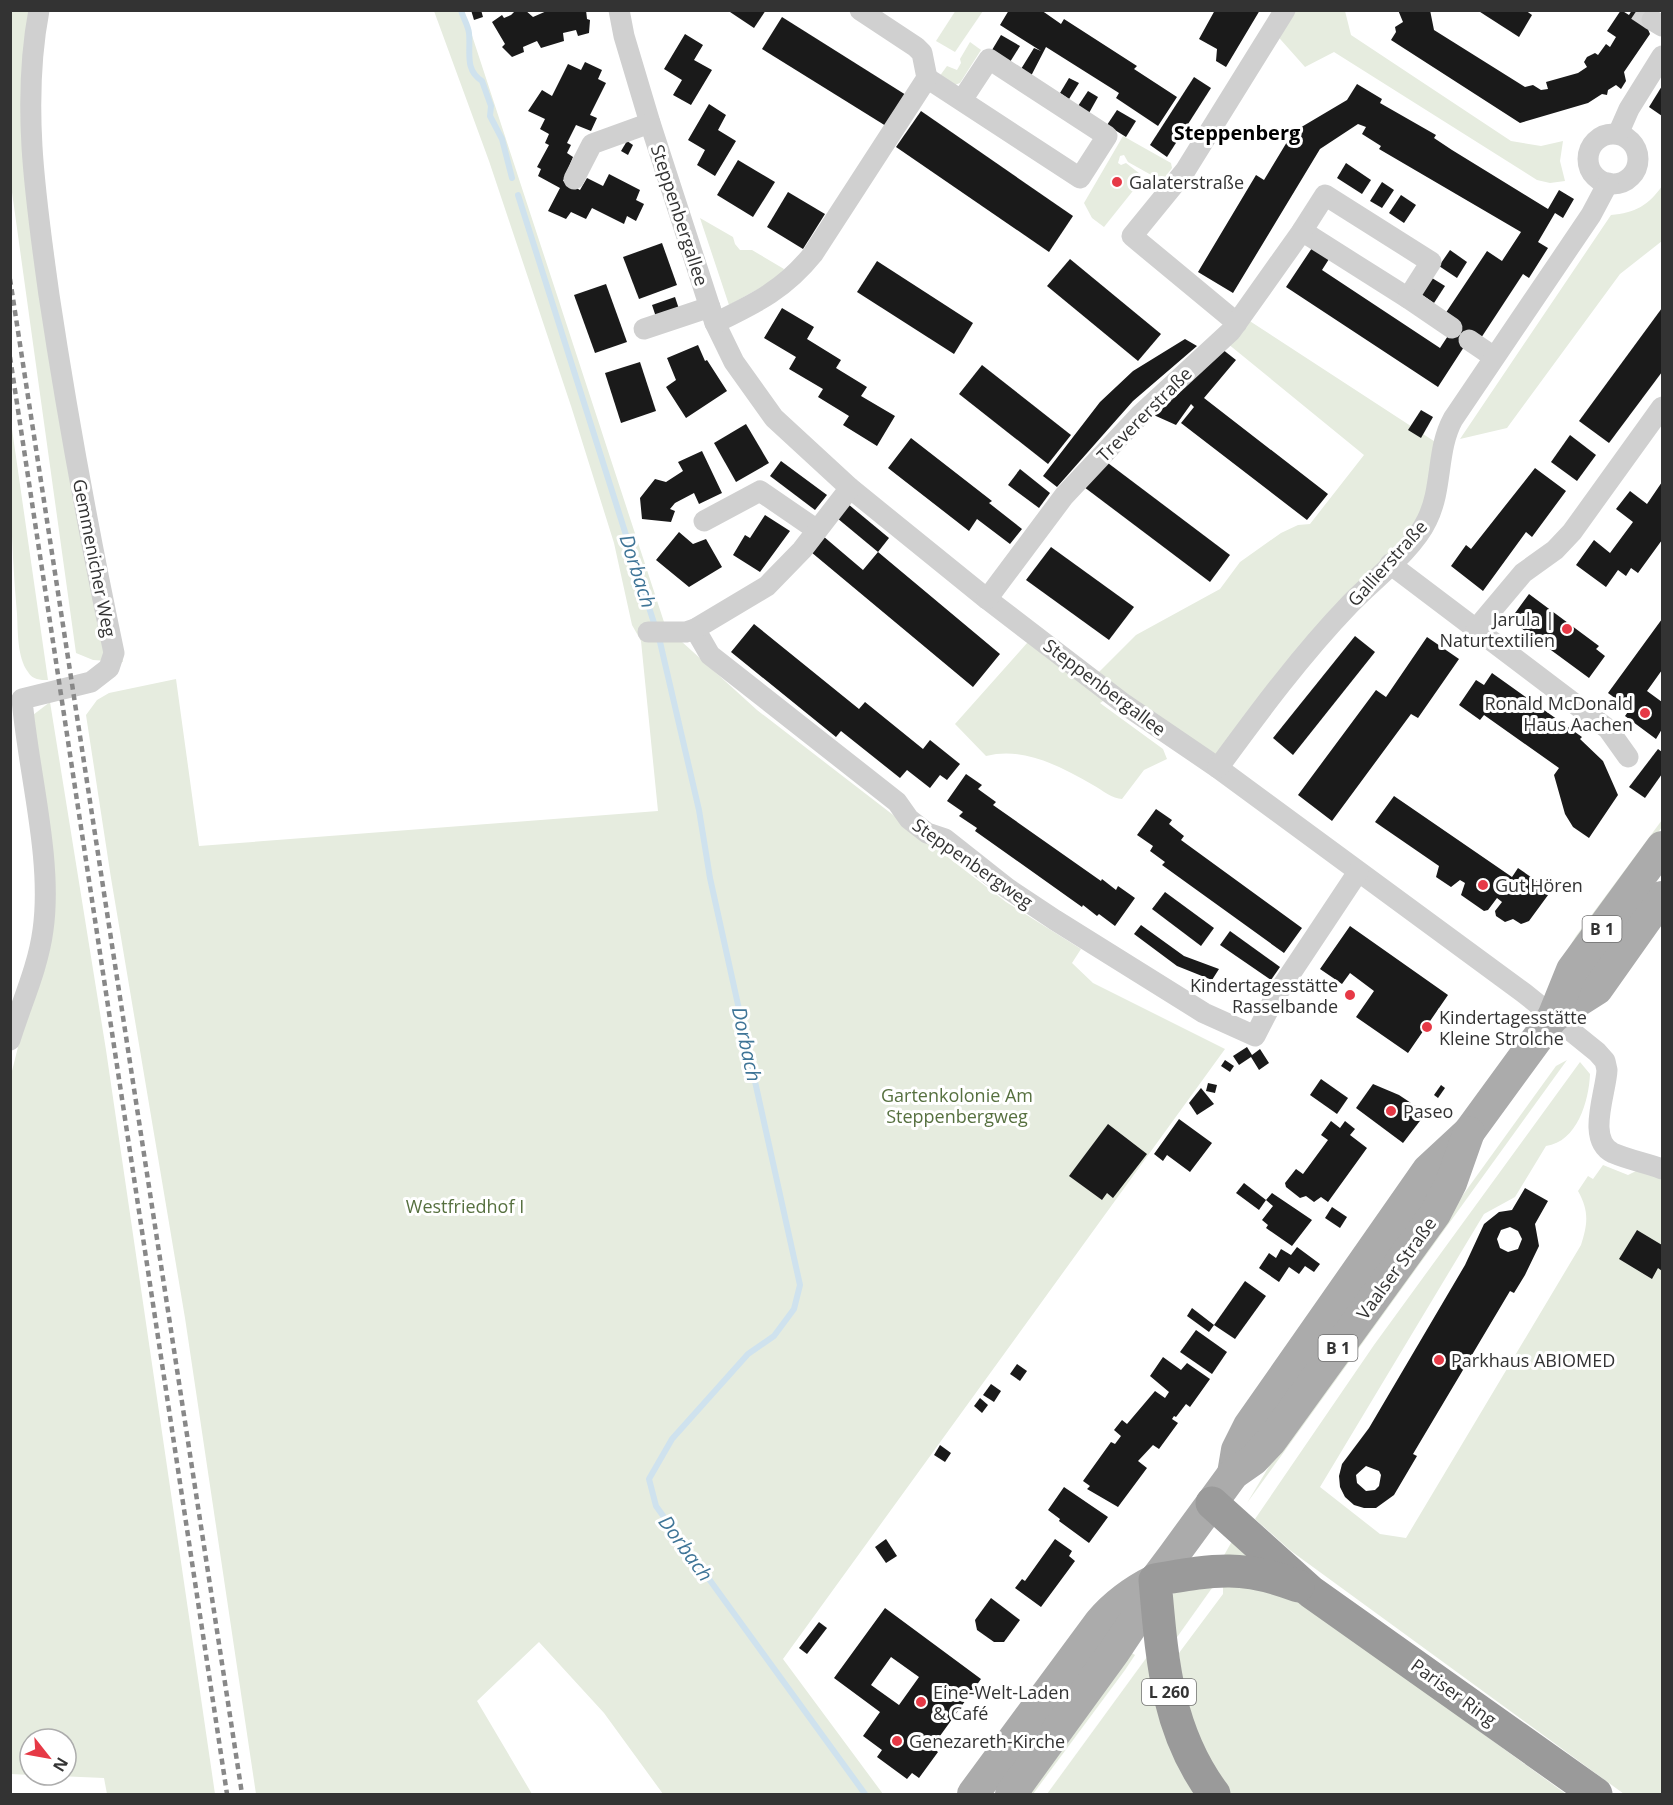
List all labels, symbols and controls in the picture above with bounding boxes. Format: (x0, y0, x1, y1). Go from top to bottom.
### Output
district label: Steppenberg (1174, 119, 1301, 146)
street label: Steppenbergallee (646, 141, 714, 289)
place label: Galaterstraße (1129, 170, 1244, 194)
marker: Galaterstraße (1110, 175, 1124, 189)
street label: Trevererstraße (1091, 361, 1197, 467)
street label: Gemmenicher Weg (68, 477, 122, 639)
street label: Gallierstraße (1342, 515, 1432, 611)
water label: Dorbach (613, 531, 663, 611)
place label: Jarula | Naturtextilien (1439, 607, 1555, 652)
marker: Jarula | Naturtextilien (1560, 622, 1574, 636)
street label: Steppenbergallee (1039, 633, 1171, 741)
place label: Ronald McDonald Haus Aachen (1484, 691, 1633, 736)
marker: Ronald McDonald Haus Aachen (1638, 706, 1652, 720)
street label: Steppenbergweg (908, 813, 1038, 914)
place label: Gut Hören (1495, 873, 1583, 897)
marker: Gut Hören (1476, 878, 1490, 892)
road number: B 1 (1582, 916, 1622, 942)
place label: Kindertagesstätte Rasselbande (1190, 973, 1338, 1018)
marker: Kindertagesstätte Rasselbande (1343, 988, 1357, 1002)
water label: Dorbach (726, 1004, 768, 1084)
place label: Kindertagesstätte Kleine Strolche (1439, 1005, 1587, 1050)
marker: Kindertagesstätte Kleine Strolche (1420, 1020, 1434, 1034)
park label: Gartenkolonie Am Steppenbergweg (881, 1083, 1033, 1128)
place label: Paseo (1403, 1099, 1453, 1123)
marker: Paseo (1384, 1104, 1398, 1118)
park label: Westfriedhof I (406, 1194, 524, 1218)
street label: Vaalser Straße (1351, 1212, 1441, 1324)
road number: B 1 (1318, 1335, 1358, 1361)
place label: Parkhaus ABIOMED (1451, 1348, 1615, 1372)
marker: Parkhaus ABIOMED (1432, 1353, 1446, 1367)
water label: Dorbach (653, 1509, 719, 1587)
street label: Pariser Ring (1407, 1653, 1502, 1731)
road number: L 260 (1142, 1679, 1196, 1705)
place label: Eine-Welt-Laden & Café (933, 1680, 1070, 1725)
marker: Eine-Welt-Laden & Café (914, 1695, 928, 1709)
north arrow (18, 1727, 78, 1787)
place label: Genezareth-Kirche (909, 1729, 1065, 1753)
marker: Genezareth-Kirche (890, 1734, 904, 1748)
text: N (48, 1753, 74, 1776)

